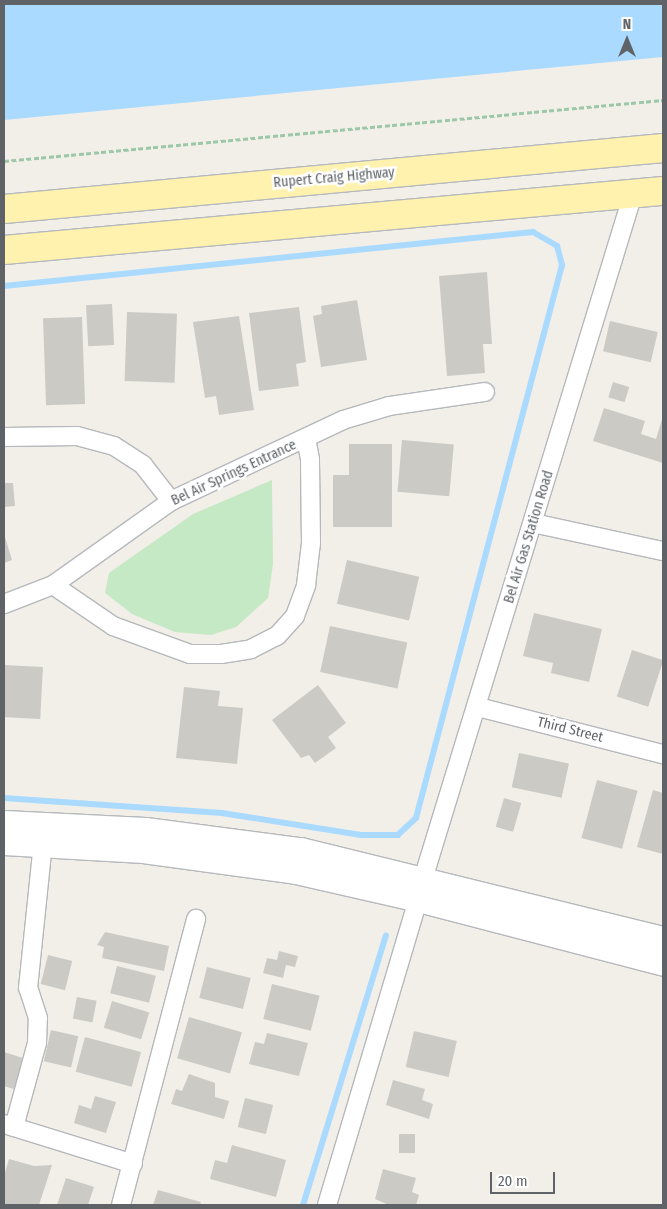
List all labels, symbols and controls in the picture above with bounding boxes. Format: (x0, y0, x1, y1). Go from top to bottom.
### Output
north arrow (602, 15, 652, 65)
text: N (623, 16, 631, 33)
street label: Rupert Craig Highway (273, 164, 395, 192)
street label: Bel Air Springs Entrance (169, 437, 299, 509)
street label: Bel Air Gas Station Road (501, 468, 557, 606)
street label: Third Street (535, 714, 605, 746)
scale bar (492, 1162, 557, 1194)
text: 20 m (498, 1172, 528, 1190)

